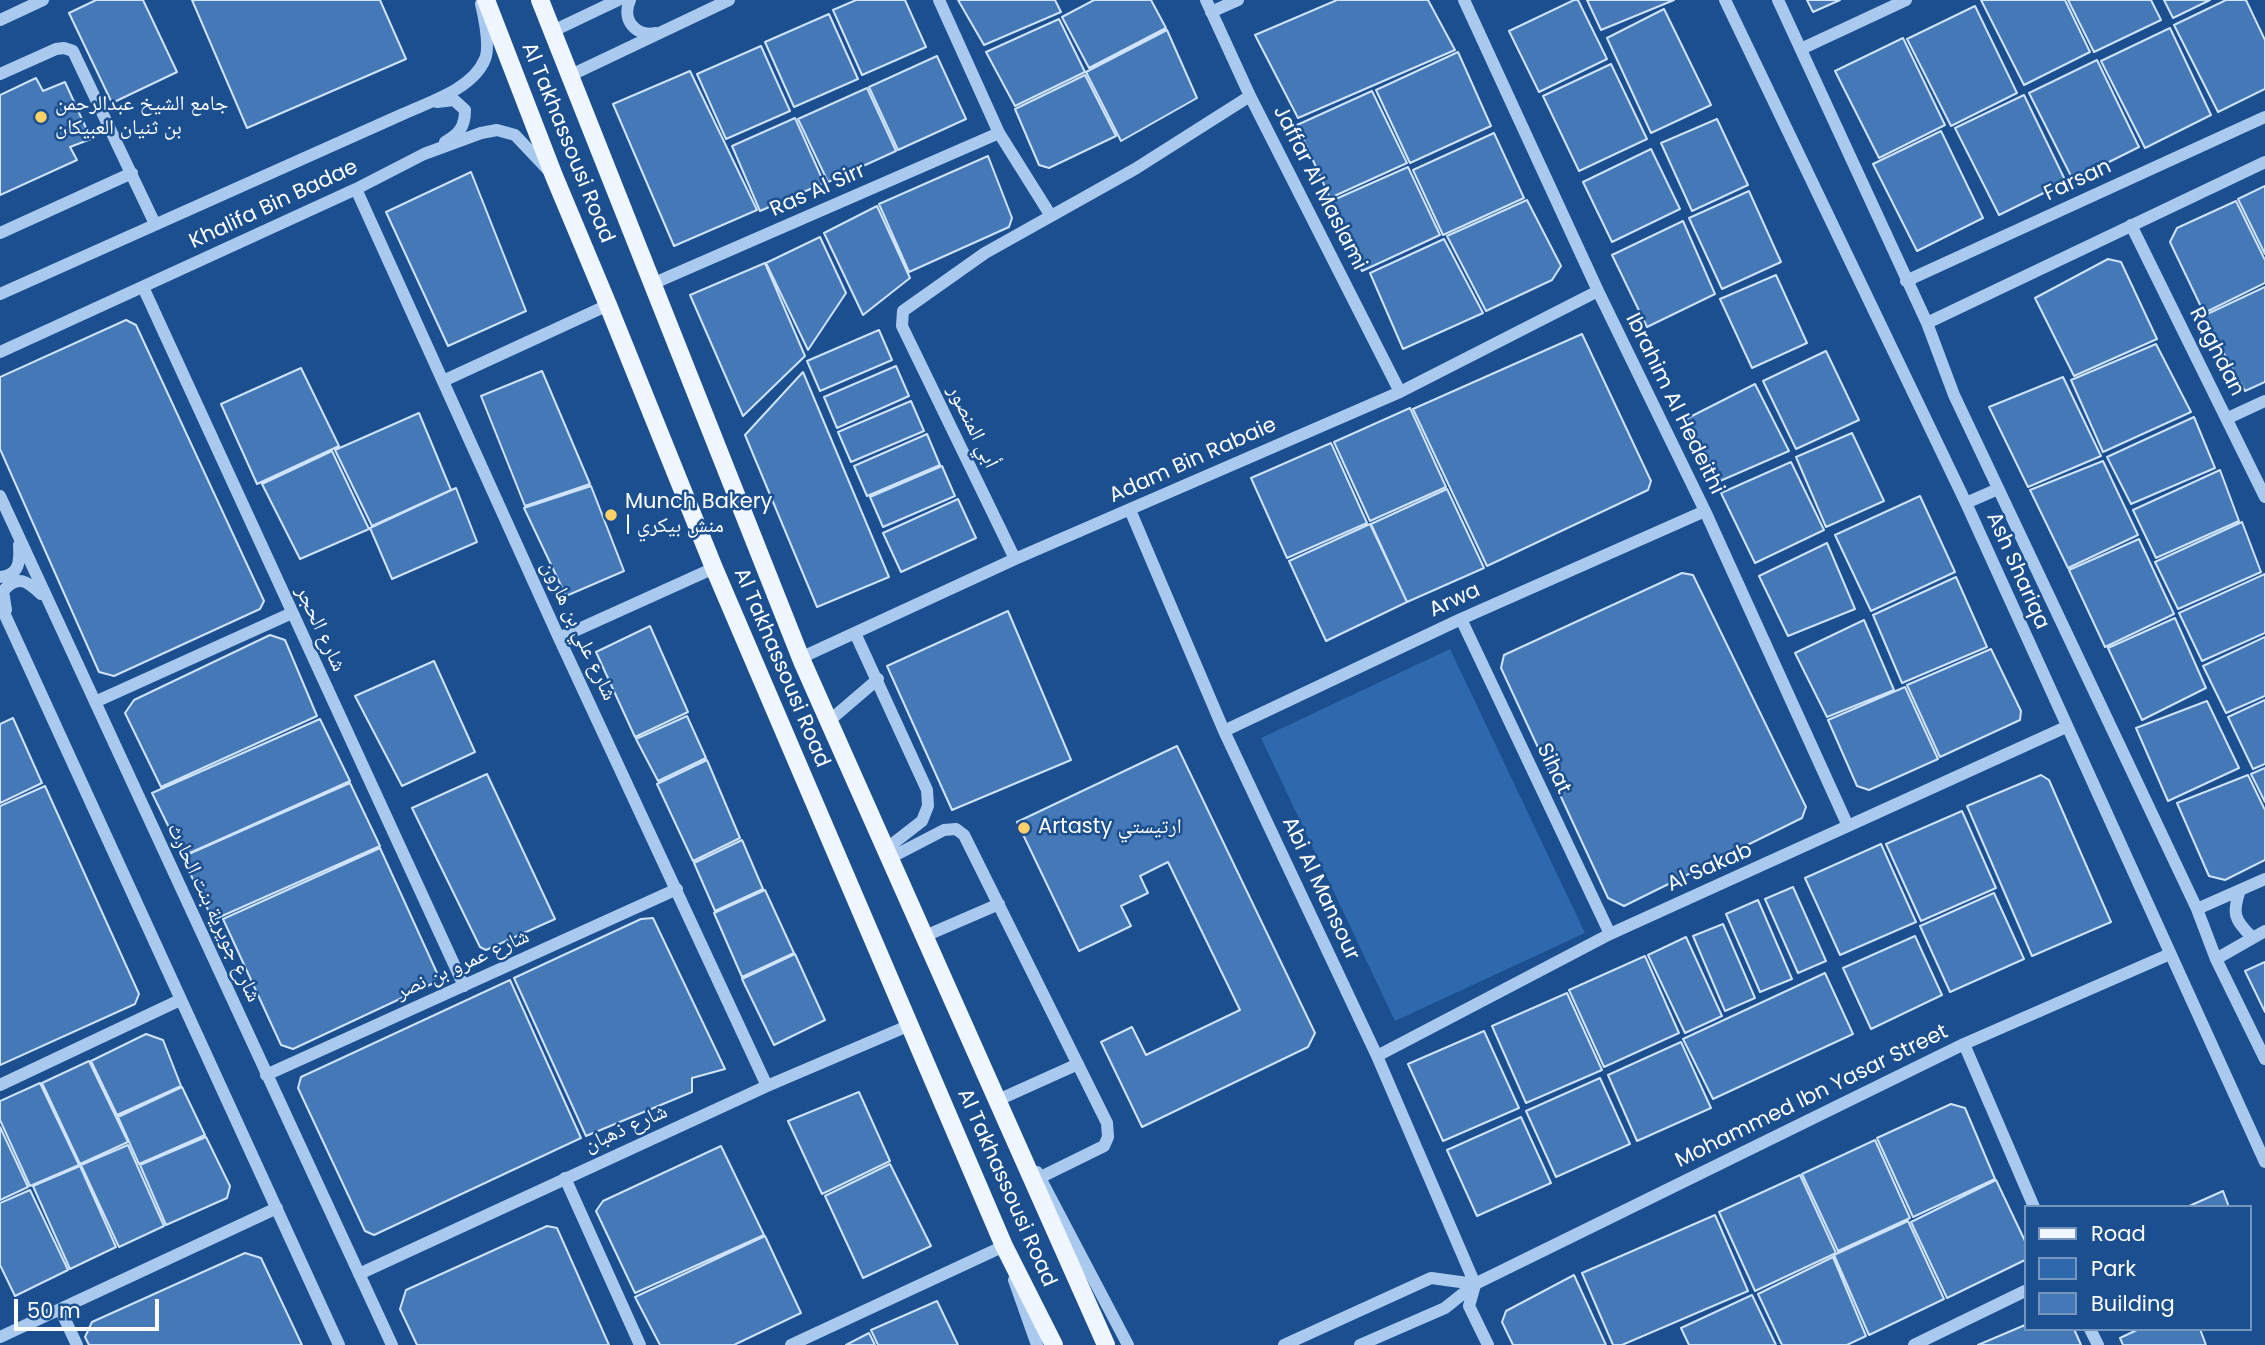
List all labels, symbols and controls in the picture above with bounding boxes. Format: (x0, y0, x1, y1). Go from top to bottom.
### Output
street label: Al Takhassousi Road (515, 39, 619, 247)
place label: جامع الشيخ عبدالرحمن بن ثنيان العبيكان (55, 92, 228, 142)
street label: Jaffar Al Maslami (1267, 102, 1371, 274)
marker: جامع الشيخ عبدالرحمن بن ثنيان العبيكان (33, 109, 49, 125)
street label: Khalifa Bin Badae (186, 155, 362, 255)
street label: Farsan (2040, 155, 2116, 207)
street label: Ras Al Sirr (766, 159, 870, 223)
street label: Raghdan (2183, 303, 2249, 401)
street label: Ibrahim Al Hedeithi (1619, 309, 1729, 499)
street label: أبي المنصور (941, 381, 1003, 473)
street label: Adam Bin Rabaie (1105, 413, 1281, 509)
place label: Munch Bakery | منش بيكري (625, 490, 772, 540)
marker: Munch Bakery | منش بيكري (603, 507, 619, 523)
street label: Ash Shariqa (1980, 509, 2054, 633)
street label: شارع علي بن هارون (535, 557, 621, 705)
street label: Al Takhassousi Road (728, 565, 834, 771)
street label: Arwa (1425, 578, 1485, 624)
street label: شارع الحجر (289, 582, 351, 676)
street label: Sihat (1530, 740, 1576, 798)
street label: Abi Al Mansour (1276, 813, 1364, 965)
place label: Artasty ارتيستي (1038, 815, 1182, 841)
street label: شارع جويرية بنت الحارث (160, 820, 266, 1006)
marker: Artasty ارتيستي (1016, 820, 1032, 836)
street label: Al Sakab (1663, 838, 1757, 898)
street label: شارع عمرو بن نصر (393, 924, 533, 1006)
street label: Mohammed Ibn Yasar Street (1672, 1020, 1952, 1174)
street label: Al Takhassousi Road (951, 1085, 1061, 1291)
street label: شارع ذهبان (580, 1099, 672, 1159)
legend (2024, 1205, 2251, 1331)
text: Road (2091, 1219, 2146, 1248)
text: Park (2091, 1254, 2136, 1283)
scale bar (18, 1286, 163, 1330)
text: Building (2091, 1289, 2175, 1318)
text: 50 m (27, 1296, 81, 1325)

